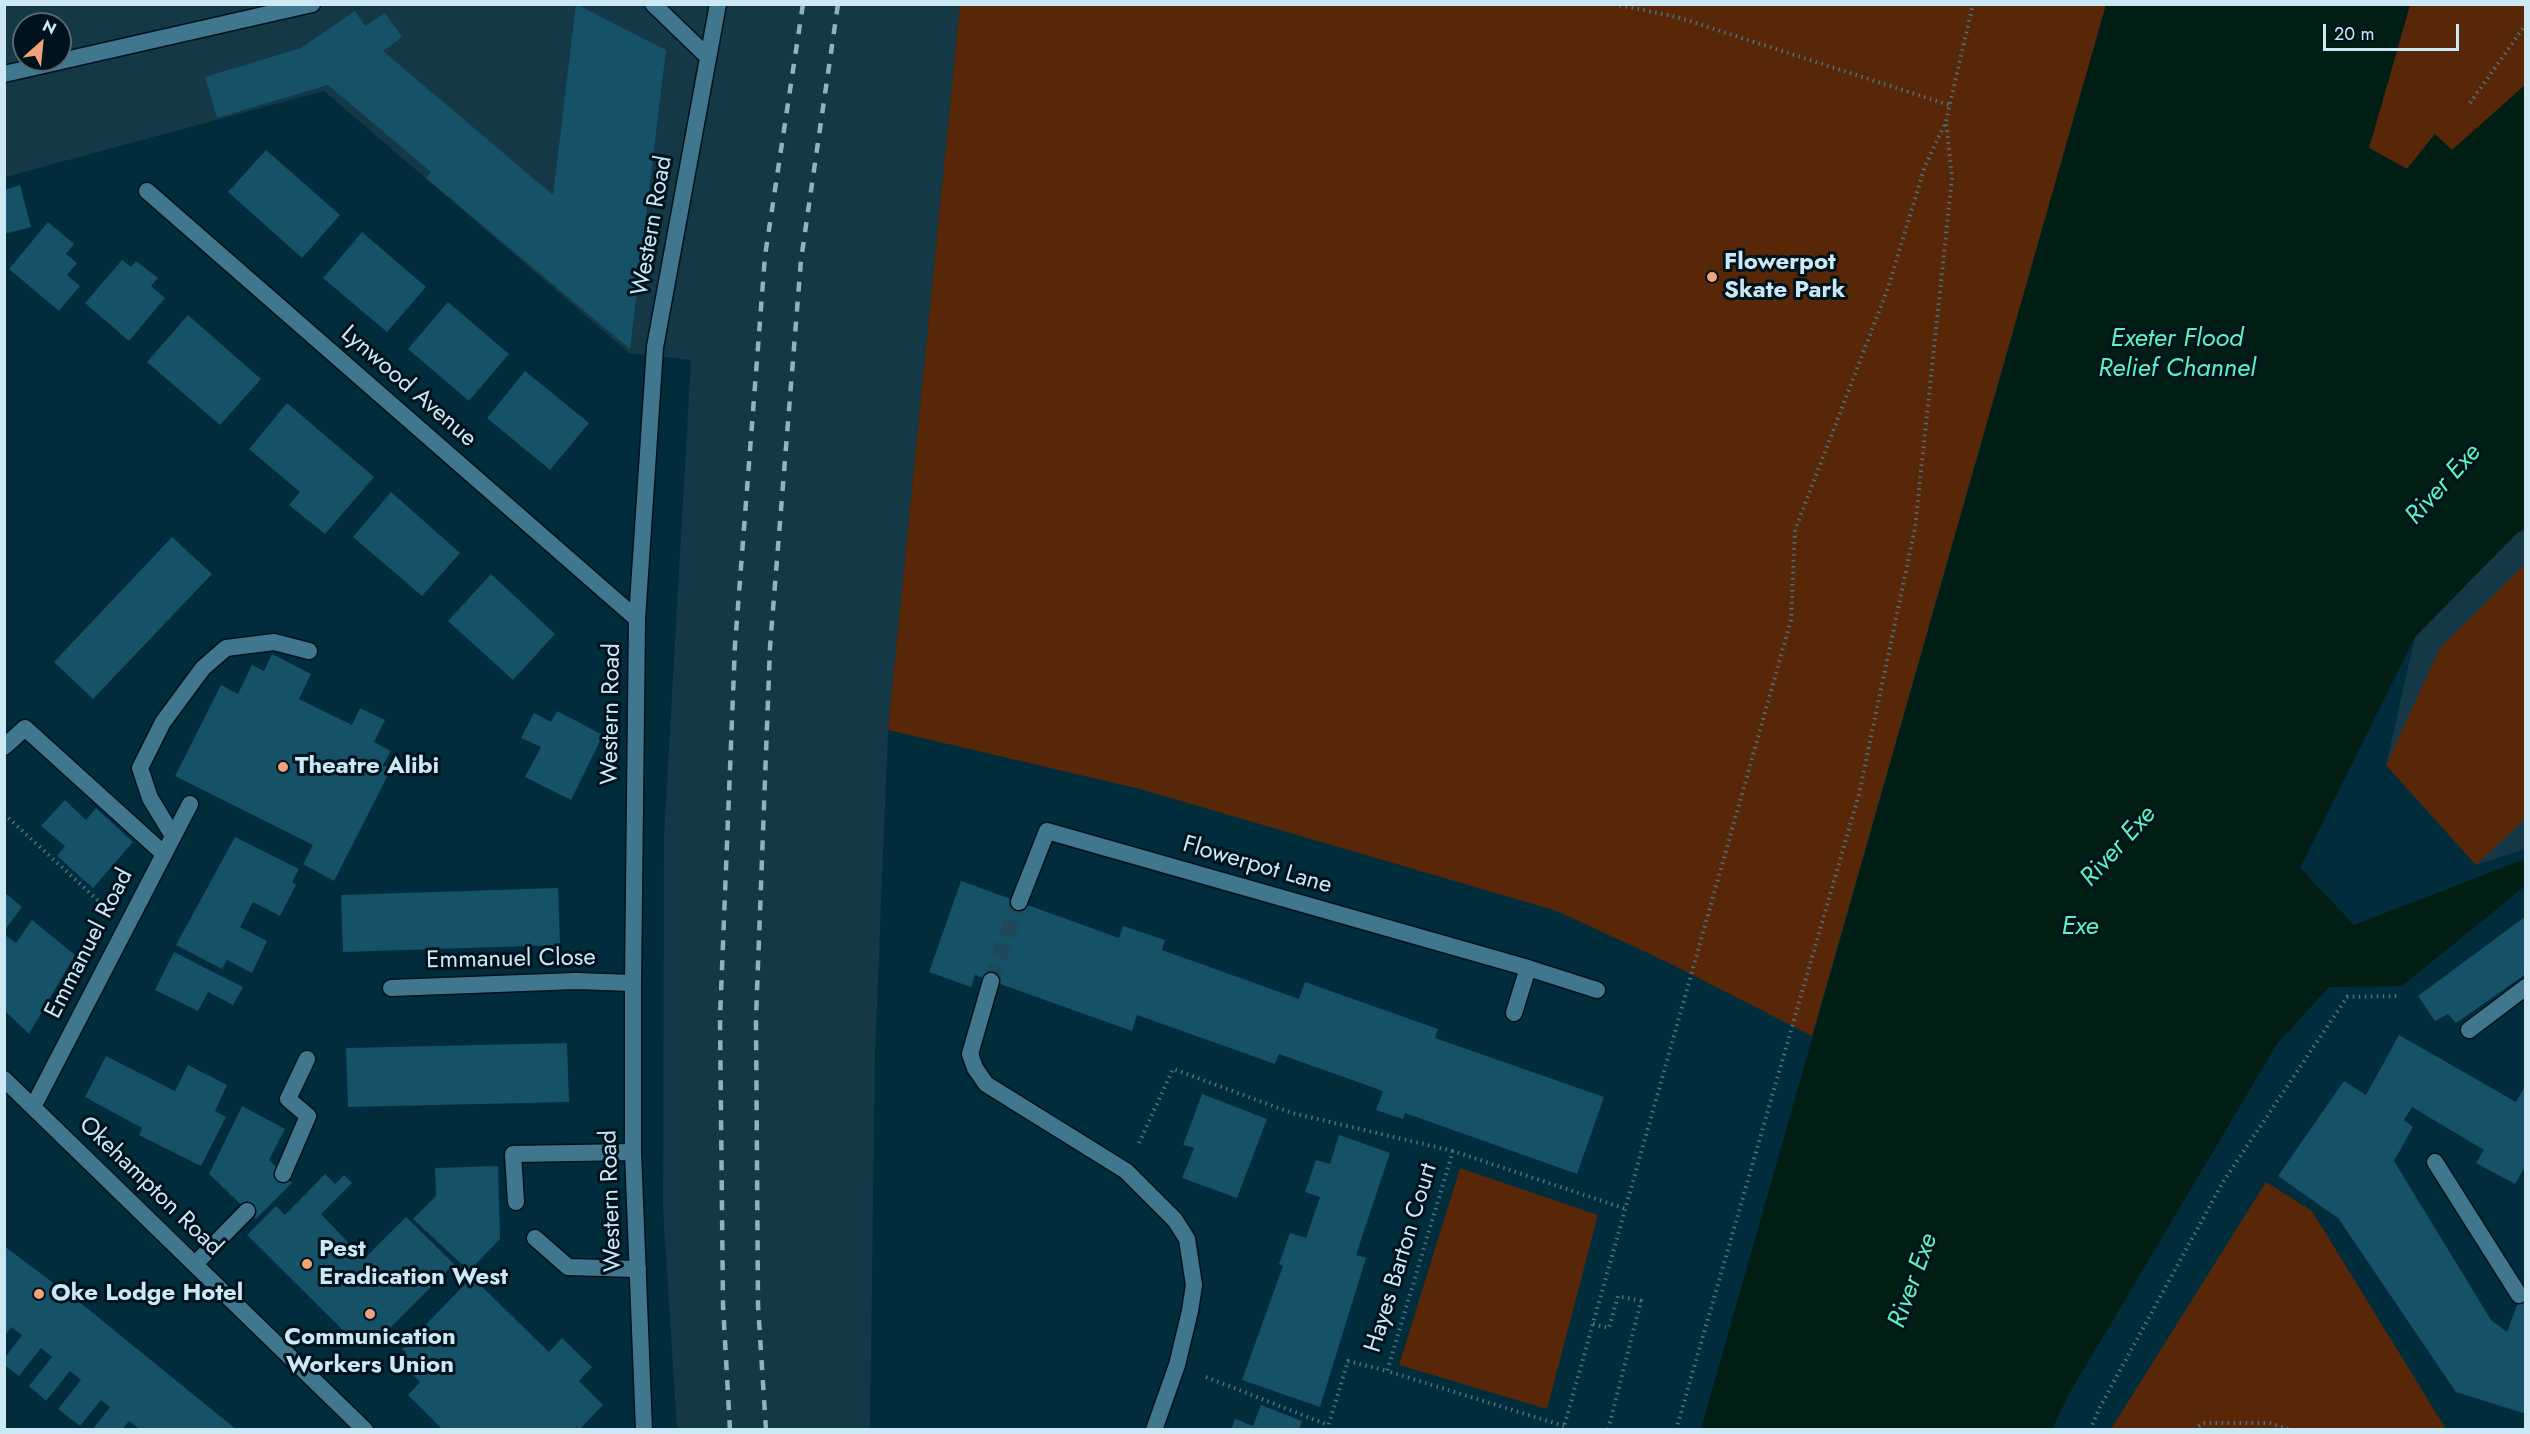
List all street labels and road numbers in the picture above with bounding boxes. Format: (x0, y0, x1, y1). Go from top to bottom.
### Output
street label: Western Road (627, 154, 679, 298)
street label: Lynwood Avenue (334, 320, 482, 454)
street label: Western Road (596, 643, 628, 785)
street label: Flowerpot Lane (1179, 831, 1335, 901)
street label: Emmanuel Road (40, 864, 140, 1024)
street label: Emmanuel Close (426, 944, 596, 976)
street label: Okehampton Road (72, 1111, 228, 1263)
street label: Western Road (595, 1130, 629, 1272)
street label: Hayes Barton Court (1360, 1160, 1444, 1356)

